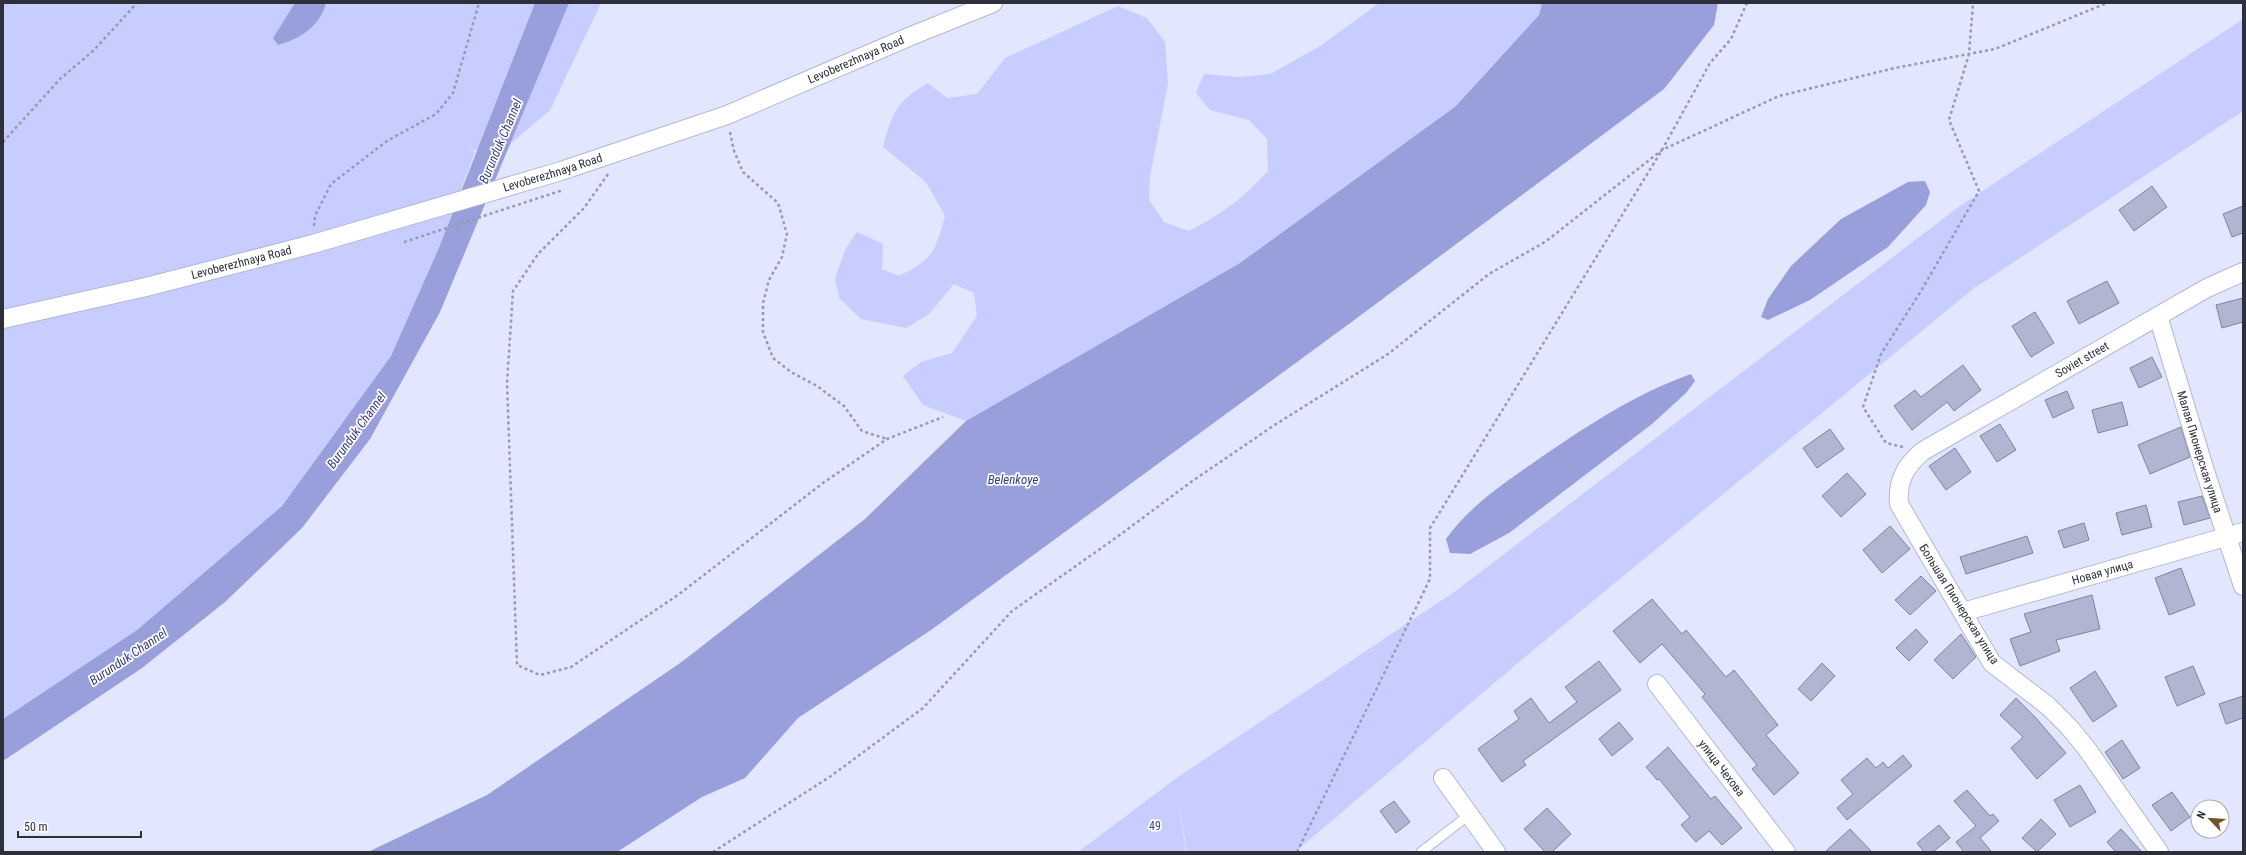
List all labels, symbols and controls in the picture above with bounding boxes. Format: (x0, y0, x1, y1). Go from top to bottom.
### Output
street label: Levoberezhnaya Road (806, 33, 906, 86)
water label: Burunduk Channel (476, 96, 525, 186)
street label: Levoberezhnaya Road (501, 151, 604, 195)
street label: Levoberezhnaya Road (190, 243, 293, 282)
street label: Soviet street (2053, 339, 2112, 381)
water label: Burunduk Channel (324, 388, 390, 471)
street label: Малая Пионерская улица (2174, 389, 2225, 515)
water label: Belenkoye (988, 472, 1038, 487)
street label: Большая Пионерская улица (1916, 541, 2002, 667)
street label: Новая улица (2070, 557, 2135, 588)
water label: Burunduk Channel (87, 624, 171, 688)
street label: улица Чехова (1695, 737, 1748, 799)
north arrow (2190, 799, 2230, 839)
text: N (2194, 809, 2209, 821)
scale bar (18, 813, 141, 839)
park label: 49 (1149, 819, 1161, 833)
text: 50 m (24, 820, 48, 834)

